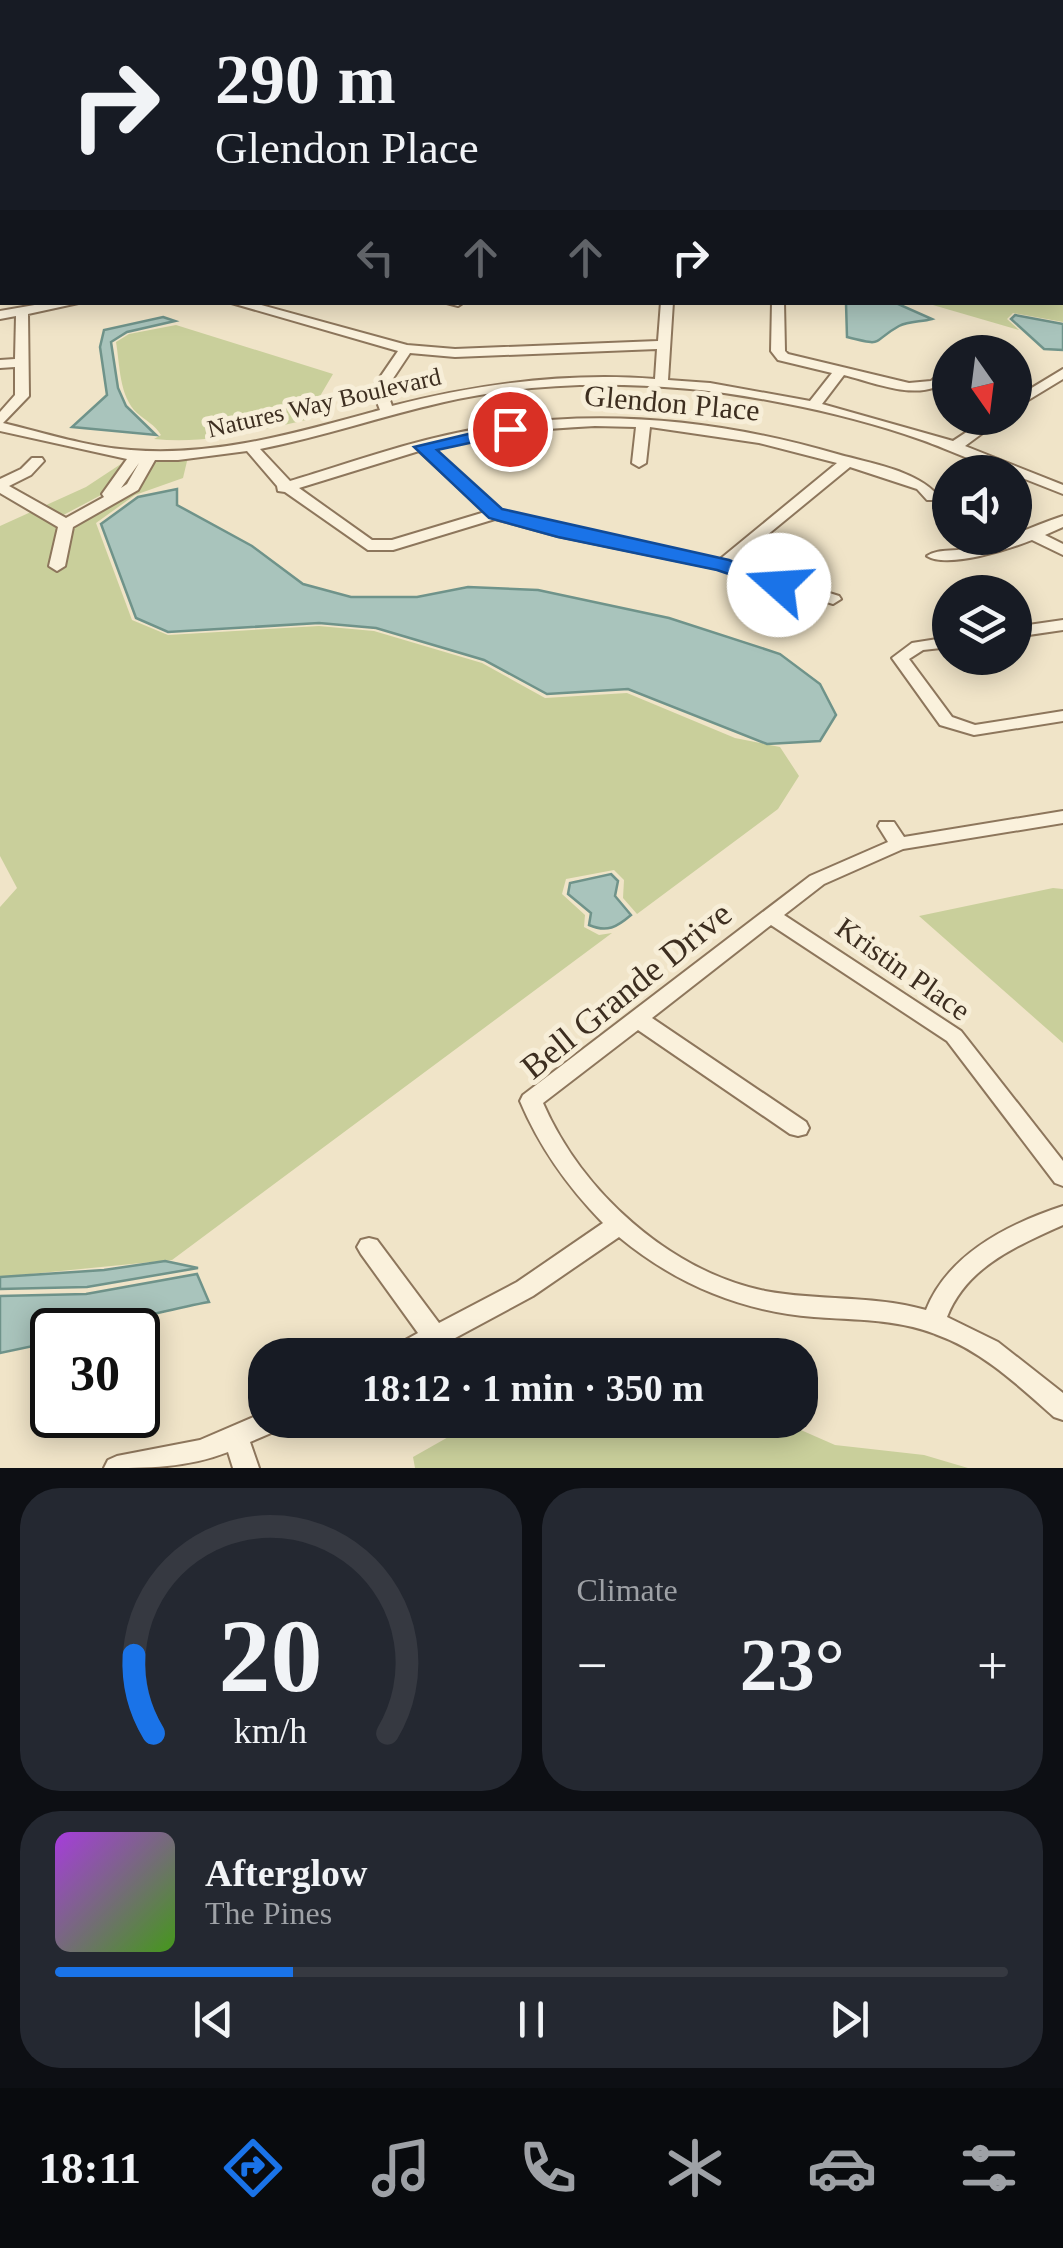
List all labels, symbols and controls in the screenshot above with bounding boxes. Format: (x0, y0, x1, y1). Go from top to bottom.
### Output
icon: right (50, 40, 180, 170)
text: 290 m (215, 41, 396, 118)
text: Glendon Place (215, 123, 479, 173)
icon: left (348, 230, 403, 285)
icon: ahead (453, 230, 508, 285)
icon: ahead (558, 230, 613, 285)
icon: right (663, 230, 718, 285)
north arrow (932, 335, 1032, 435)
map controls (932, 335, 1032, 675)
street label: Natures Way Boulevard (205, 362, 444, 443)
street label: Glendon Place (583, 378, 761, 427)
pin (468, 387, 553, 472)
icon: arrive (483, 402, 538, 457)
button: sound (932, 455, 1032, 555)
position arrow (727, 533, 831, 637)
button: layers (932, 575, 1032, 675)
street label: Bell Grande Drive (514, 894, 739, 1087)
street label: Kristin Place (830, 910, 977, 1027)
speed limit sign: 30 (30, 1308, 160, 1438)
text: 18:12 · 1 min · 350 m (362, 1367, 704, 1409)
text: Climate (577, 1572, 678, 1608)
text: 20 (219, 1598, 323, 1713)
text: 23° (740, 1623, 845, 1706)
text: − (577, 1635, 608, 1696)
text: + (977, 1635, 1008, 1696)
text: km/h (234, 1711, 308, 1751)
text: Afterglow (205, 1852, 367, 1894)
text: The Pines (205, 1895, 332, 1931)
icon: previous (186, 1992, 241, 2047)
icon: pause (504, 1992, 559, 2047)
icon: next (822, 1992, 877, 2047)
icon: directions (218, 2133, 288, 2203)
icon: music (366, 2133, 436, 2203)
icon: phone (513, 2133, 583, 2203)
icon: climate (660, 2133, 730, 2203)
icon: car (807, 2133, 877, 2203)
icon: filters (954, 2133, 1024, 2203)
text: 18:11 (39, 2143, 141, 2193)

